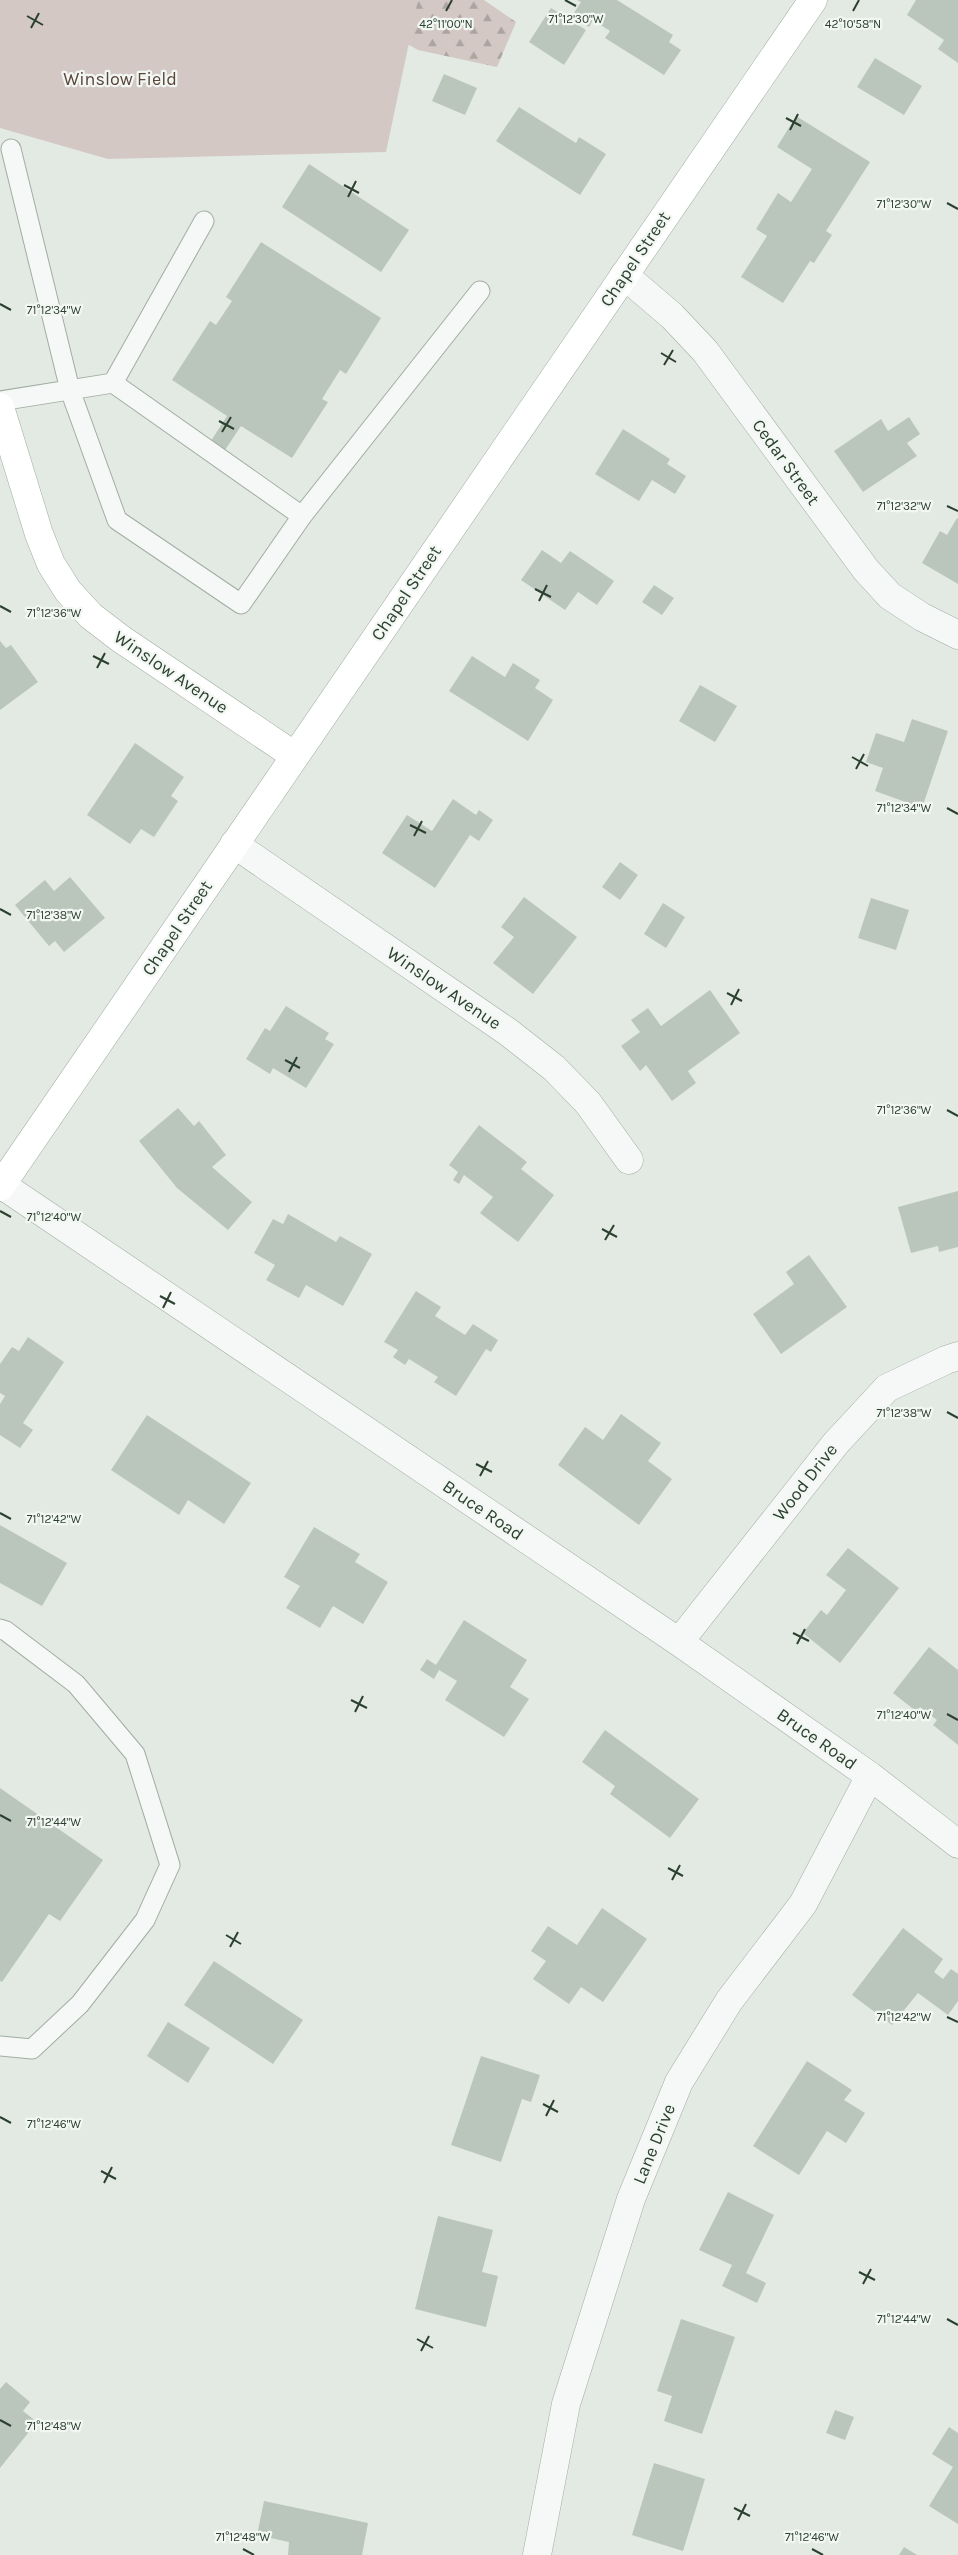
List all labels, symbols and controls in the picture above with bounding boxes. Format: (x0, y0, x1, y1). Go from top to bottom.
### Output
text: 71°12'30"W (549, 12, 604, 26)
text: 42°11'00"N (419, 17, 473, 31)
text: 42°10'58"N (825, 17, 881, 31)
park label: Winslow Field (63, 68, 177, 90)
text: 71°12'30"W (877, 197, 932, 211)
street label: Chapel Street (595, 207, 675, 311)
text: 71°12'34"W (27, 303, 81, 317)
street label: Cedar Street (747, 415, 825, 510)
text: 71°12'32"W (877, 499, 932, 513)
street label: Chapel Street (366, 541, 446, 645)
text: 71°12'36"W (27, 606, 82, 620)
street label: Winslow Avenue (110, 626, 232, 718)
text: 71°12'34"W (877, 801, 931, 815)
street label: Chapel Street (137, 876, 217, 980)
text: 71°12'38"W (26, 908, 82, 922)
street label: Winslow Avenue (383, 942, 505, 1034)
text: 71°12'36"W (877, 1103, 932, 1117)
text: 71°12'40"W (27, 1210, 81, 1224)
text: 71°12'38"W (876, 1406, 932, 1420)
street label: Wood Drive (768, 1439, 842, 1525)
street label: Bruce Road (438, 1475, 528, 1545)
text: 71°12'42"W (27, 1512, 81, 1526)
street label: Bruce Road (773, 1703, 861, 1775)
text: 71°12'40"W (877, 1708, 931, 1722)
text: 71°12'44"W (27, 1815, 81, 1829)
text: 71°12'42"W (877, 2010, 931, 2024)
street label: Lane Drive (628, 2101, 680, 2187)
text: 71°12'46"W (27, 2117, 81, 2131)
text: 71°12'44"W (877, 2312, 931, 2326)
text: 71°12'48"W (27, 2419, 82, 2433)
text: 71°12'48"W (216, 2530, 271, 2544)
text: 71°12'46"W (785, 2530, 839, 2544)

